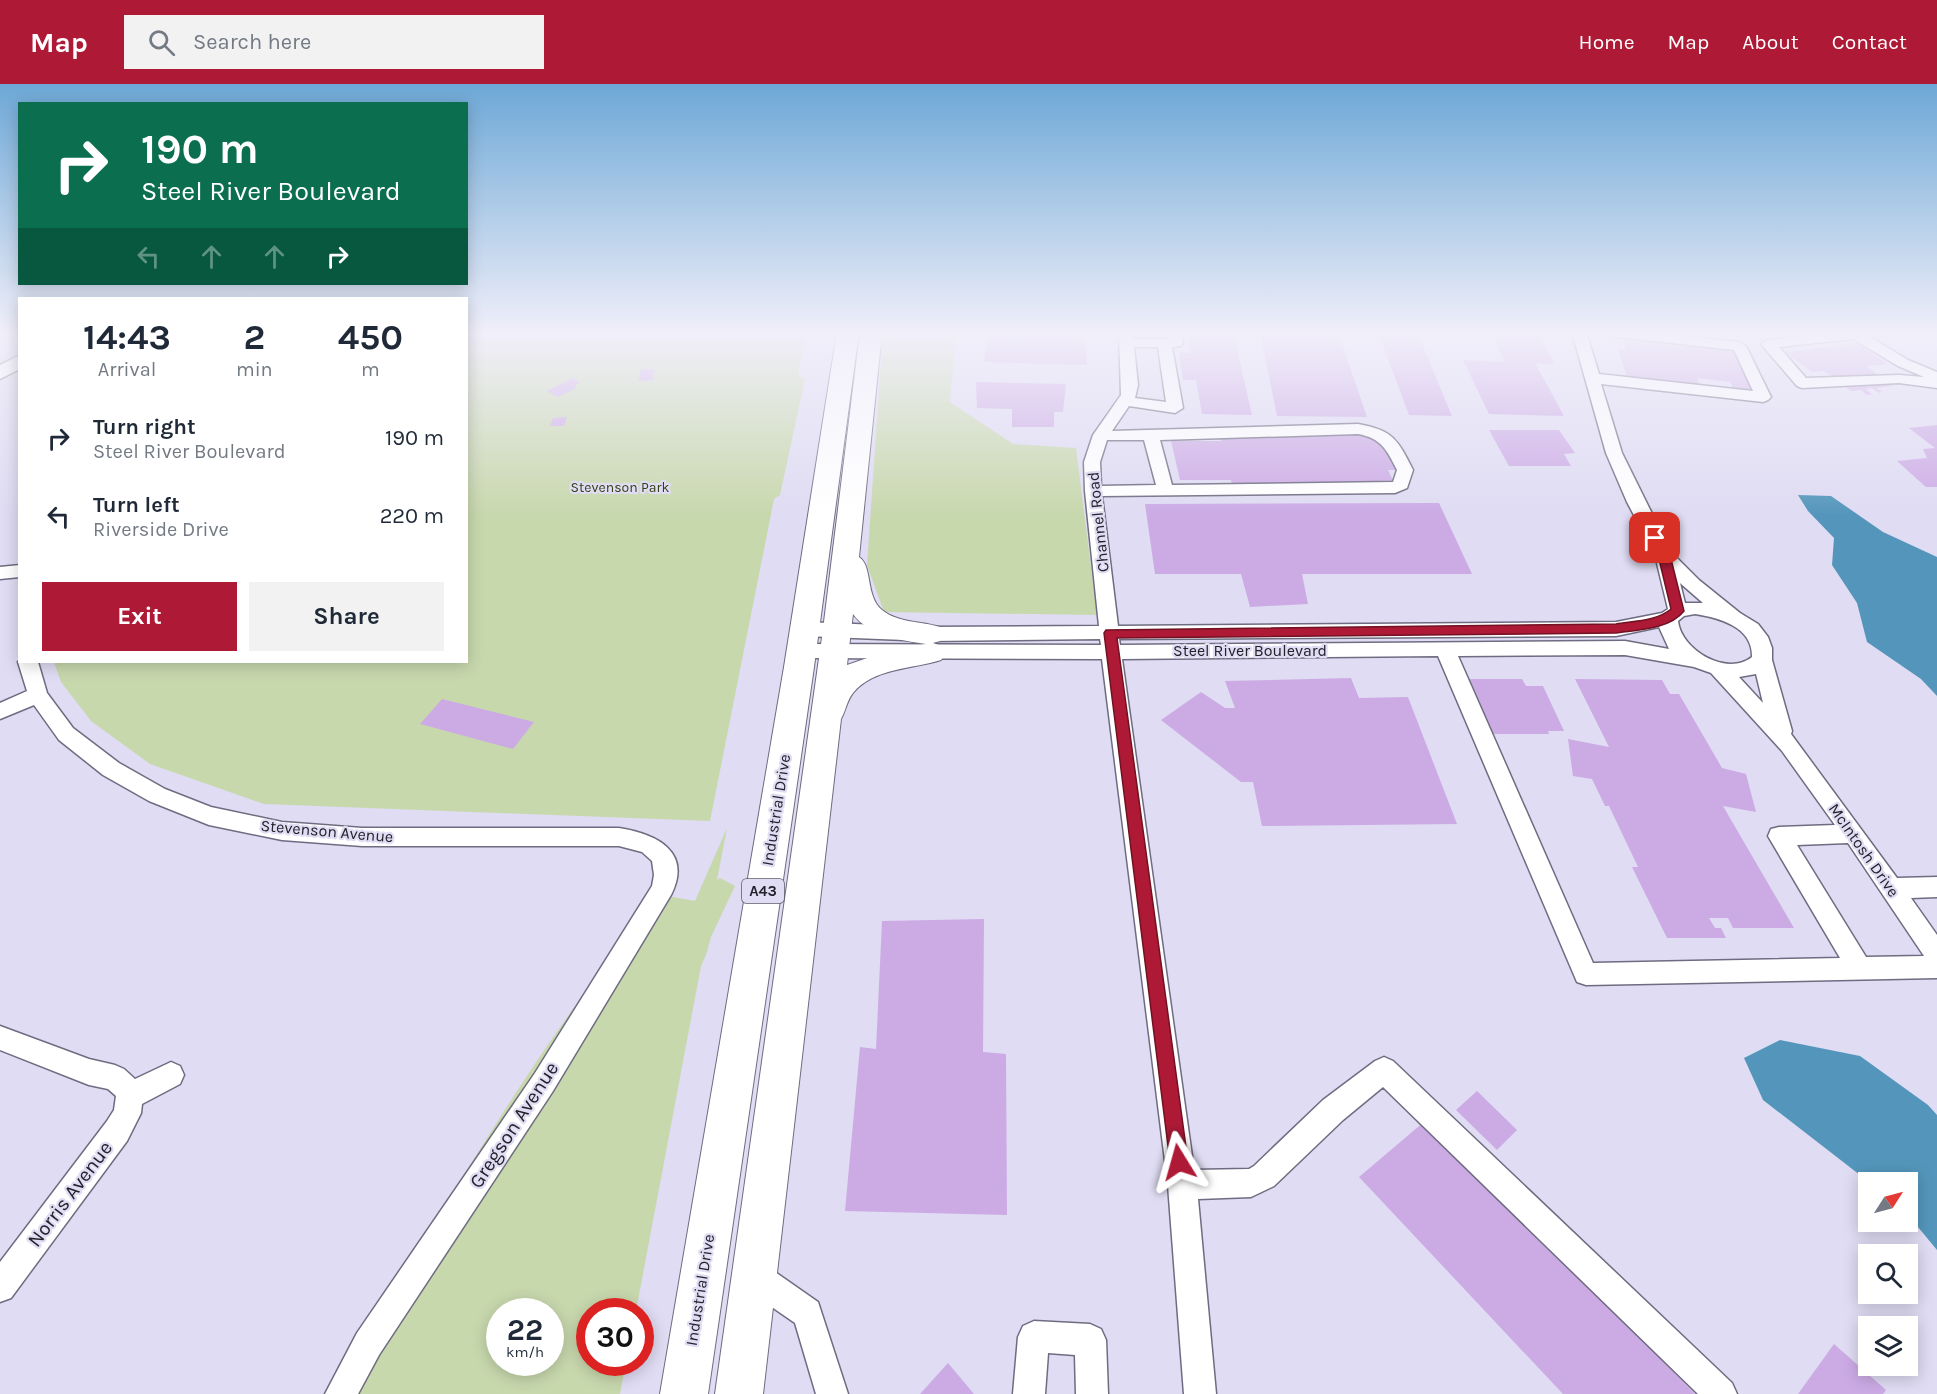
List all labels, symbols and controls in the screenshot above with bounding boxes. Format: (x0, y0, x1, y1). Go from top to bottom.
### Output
search box (124, 15, 544, 69)
text: Map (30, 26, 88, 59)
icon: search (145, 26, 178, 59)
text: Search here (193, 29, 311, 55)
text: Home (1579, 30, 1635, 54)
text: Map (1668, 30, 1709, 54)
text: About (1742, 30, 1799, 54)
text: Contact (1832, 30, 1907, 54)
text: 190 m (141, 124, 259, 174)
icon: right (42, 126, 120, 204)
text: Steel River Boulevard (141, 175, 401, 207)
icon: left (132, 240, 165, 273)
icon: ahead (195, 240, 228, 273)
icon: ahead (258, 240, 291, 273)
icon: right (321, 240, 354, 273)
text: 14:43 (83, 316, 171, 358)
text: 2 (243, 316, 265, 358)
text: 450 (338, 316, 403, 358)
text: Arrival (98, 358, 156, 381)
text: min (236, 358, 273, 381)
text: m (361, 358, 380, 381)
text: Turn right (93, 414, 196, 440)
icon: right (42, 422, 75, 455)
text: 190 m (385, 425, 444, 451)
text: Steel River Boulevard (93, 440, 286, 463)
street label: Channel Road (1083, 471, 1113, 573)
park label: Stevenson Park (571, 479, 669, 496)
text: Turn left (93, 492, 180, 518)
icon: left (42, 500, 75, 533)
text: 220 m (380, 503, 444, 529)
pin (1629, 512, 1680, 563)
text: Riverside Drive (93, 518, 229, 541)
icon: arrive (1638, 521, 1671, 554)
button: Exit (42, 582, 237, 651)
button: Share (249, 582, 444, 651)
street label: Steel River Boulevard (1173, 641, 1327, 660)
street label: Industrial Drive (758, 753, 794, 867)
street label: McIntosh Drive (1825, 800, 1903, 900)
street label: Stevenson Avenue (260, 816, 394, 846)
road number: A43 (742, 879, 784, 903)
street label: Gregson Avenue (465, 1058, 563, 1192)
position arrow (1147, 1130, 1211, 1194)
street label: Norris Avenue (23, 1137, 117, 1251)
north arrow (1858, 1172, 1918, 1232)
map controls (1858, 1172, 1918, 1376)
street label: Industrial Drive (682, 1233, 718, 1347)
button: search (1858, 1244, 1918, 1304)
speed limit sign: 30 (576, 1298, 654, 1376)
text: 22 (507, 1312, 543, 1348)
button: layers (1858, 1316, 1918, 1376)
text: km/h (506, 1343, 544, 1361)

